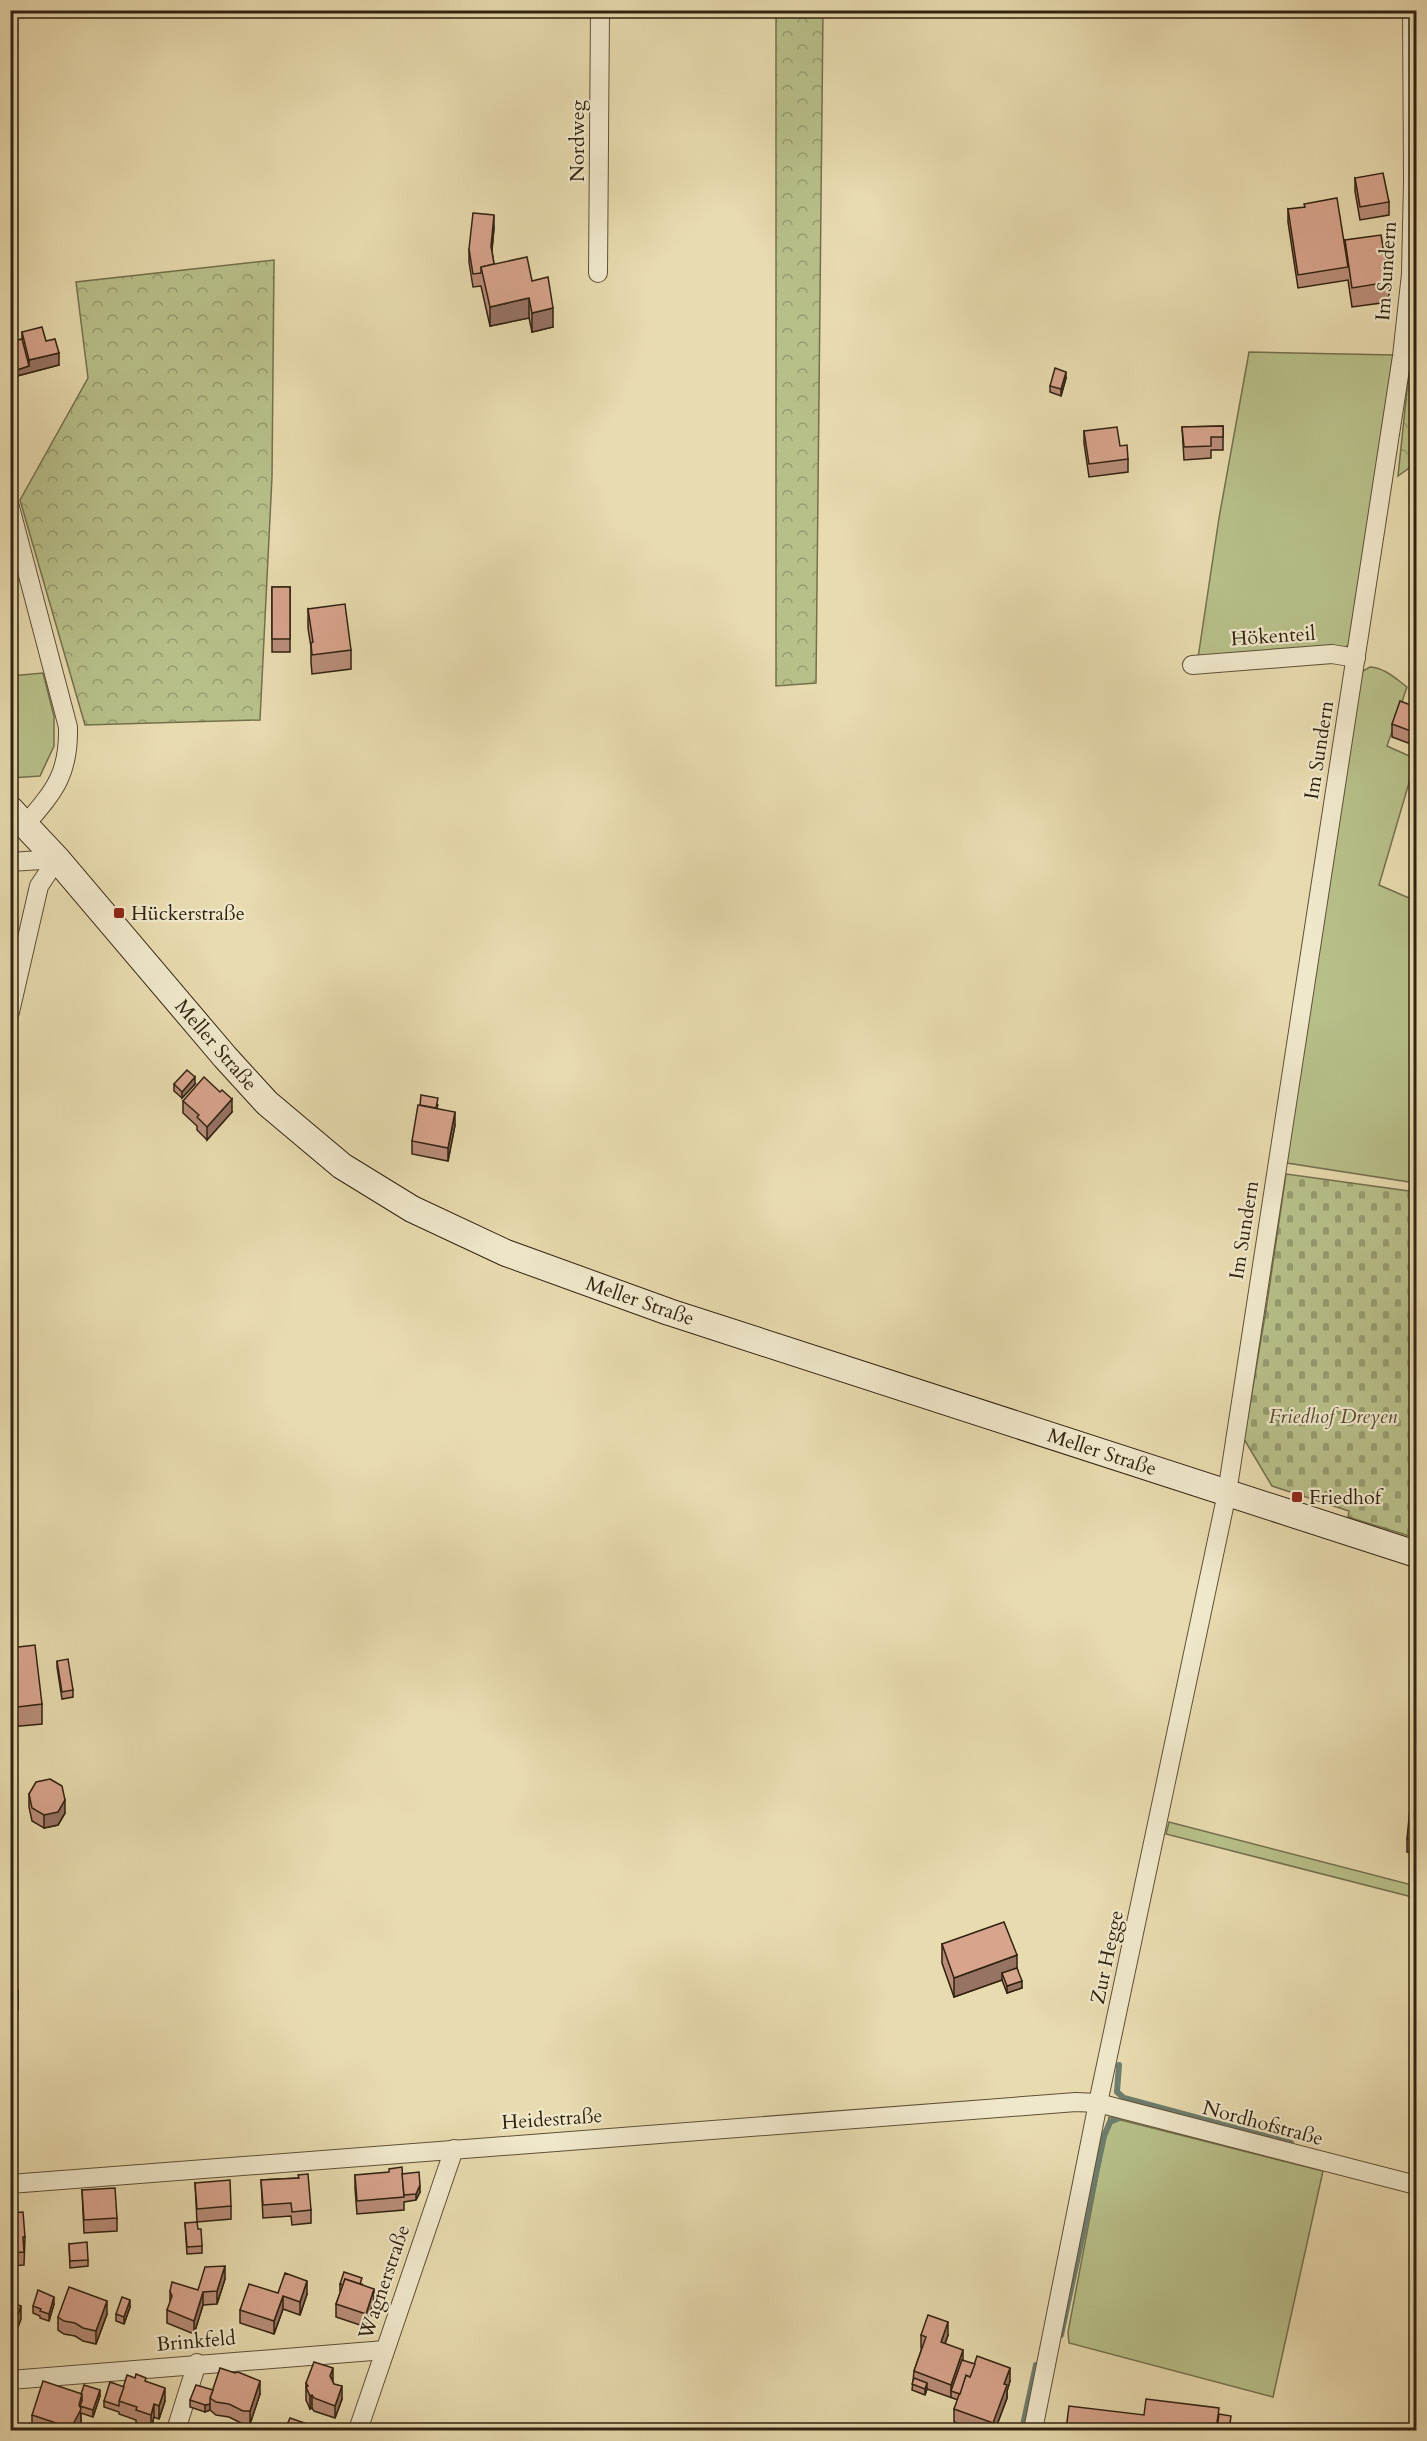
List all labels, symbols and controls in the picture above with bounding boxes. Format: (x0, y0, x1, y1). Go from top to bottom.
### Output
street label: Nordweg (564, 99, 591, 182)
street label: Im Sundern (1369, 220, 1403, 322)
street label: Hökenteil (1230, 620, 1316, 652)
street label: Im Sundern (1298, 698, 1340, 801)
place label: Hückerstraße (131, 900, 245, 927)
marker: Hückerstraße (112, 906, 126, 920)
street label: Meller Straße (169, 993, 263, 1097)
street label: Im Sundern (1223, 1178, 1265, 1281)
street label: Meller Straße (582, 1270, 698, 1332)
park label: Friedhof Dreyen (1269, 1403, 1397, 1430)
street label: Meller Straße (1044, 1422, 1160, 1482)
place label: Friedhof (1309, 1484, 1384, 1511)
marker: Friedhof (1290, 1490, 1304, 1504)
street label: Zur Hegge (1084, 1908, 1130, 2006)
street label: Nordhofstraße (1200, 2094, 1326, 2152)
street label: Heidestraße (501, 2102, 603, 2136)
street label: Wagnerstraße (351, 2221, 416, 2344)
street label: Brinkfeld (155, 2324, 237, 2358)

